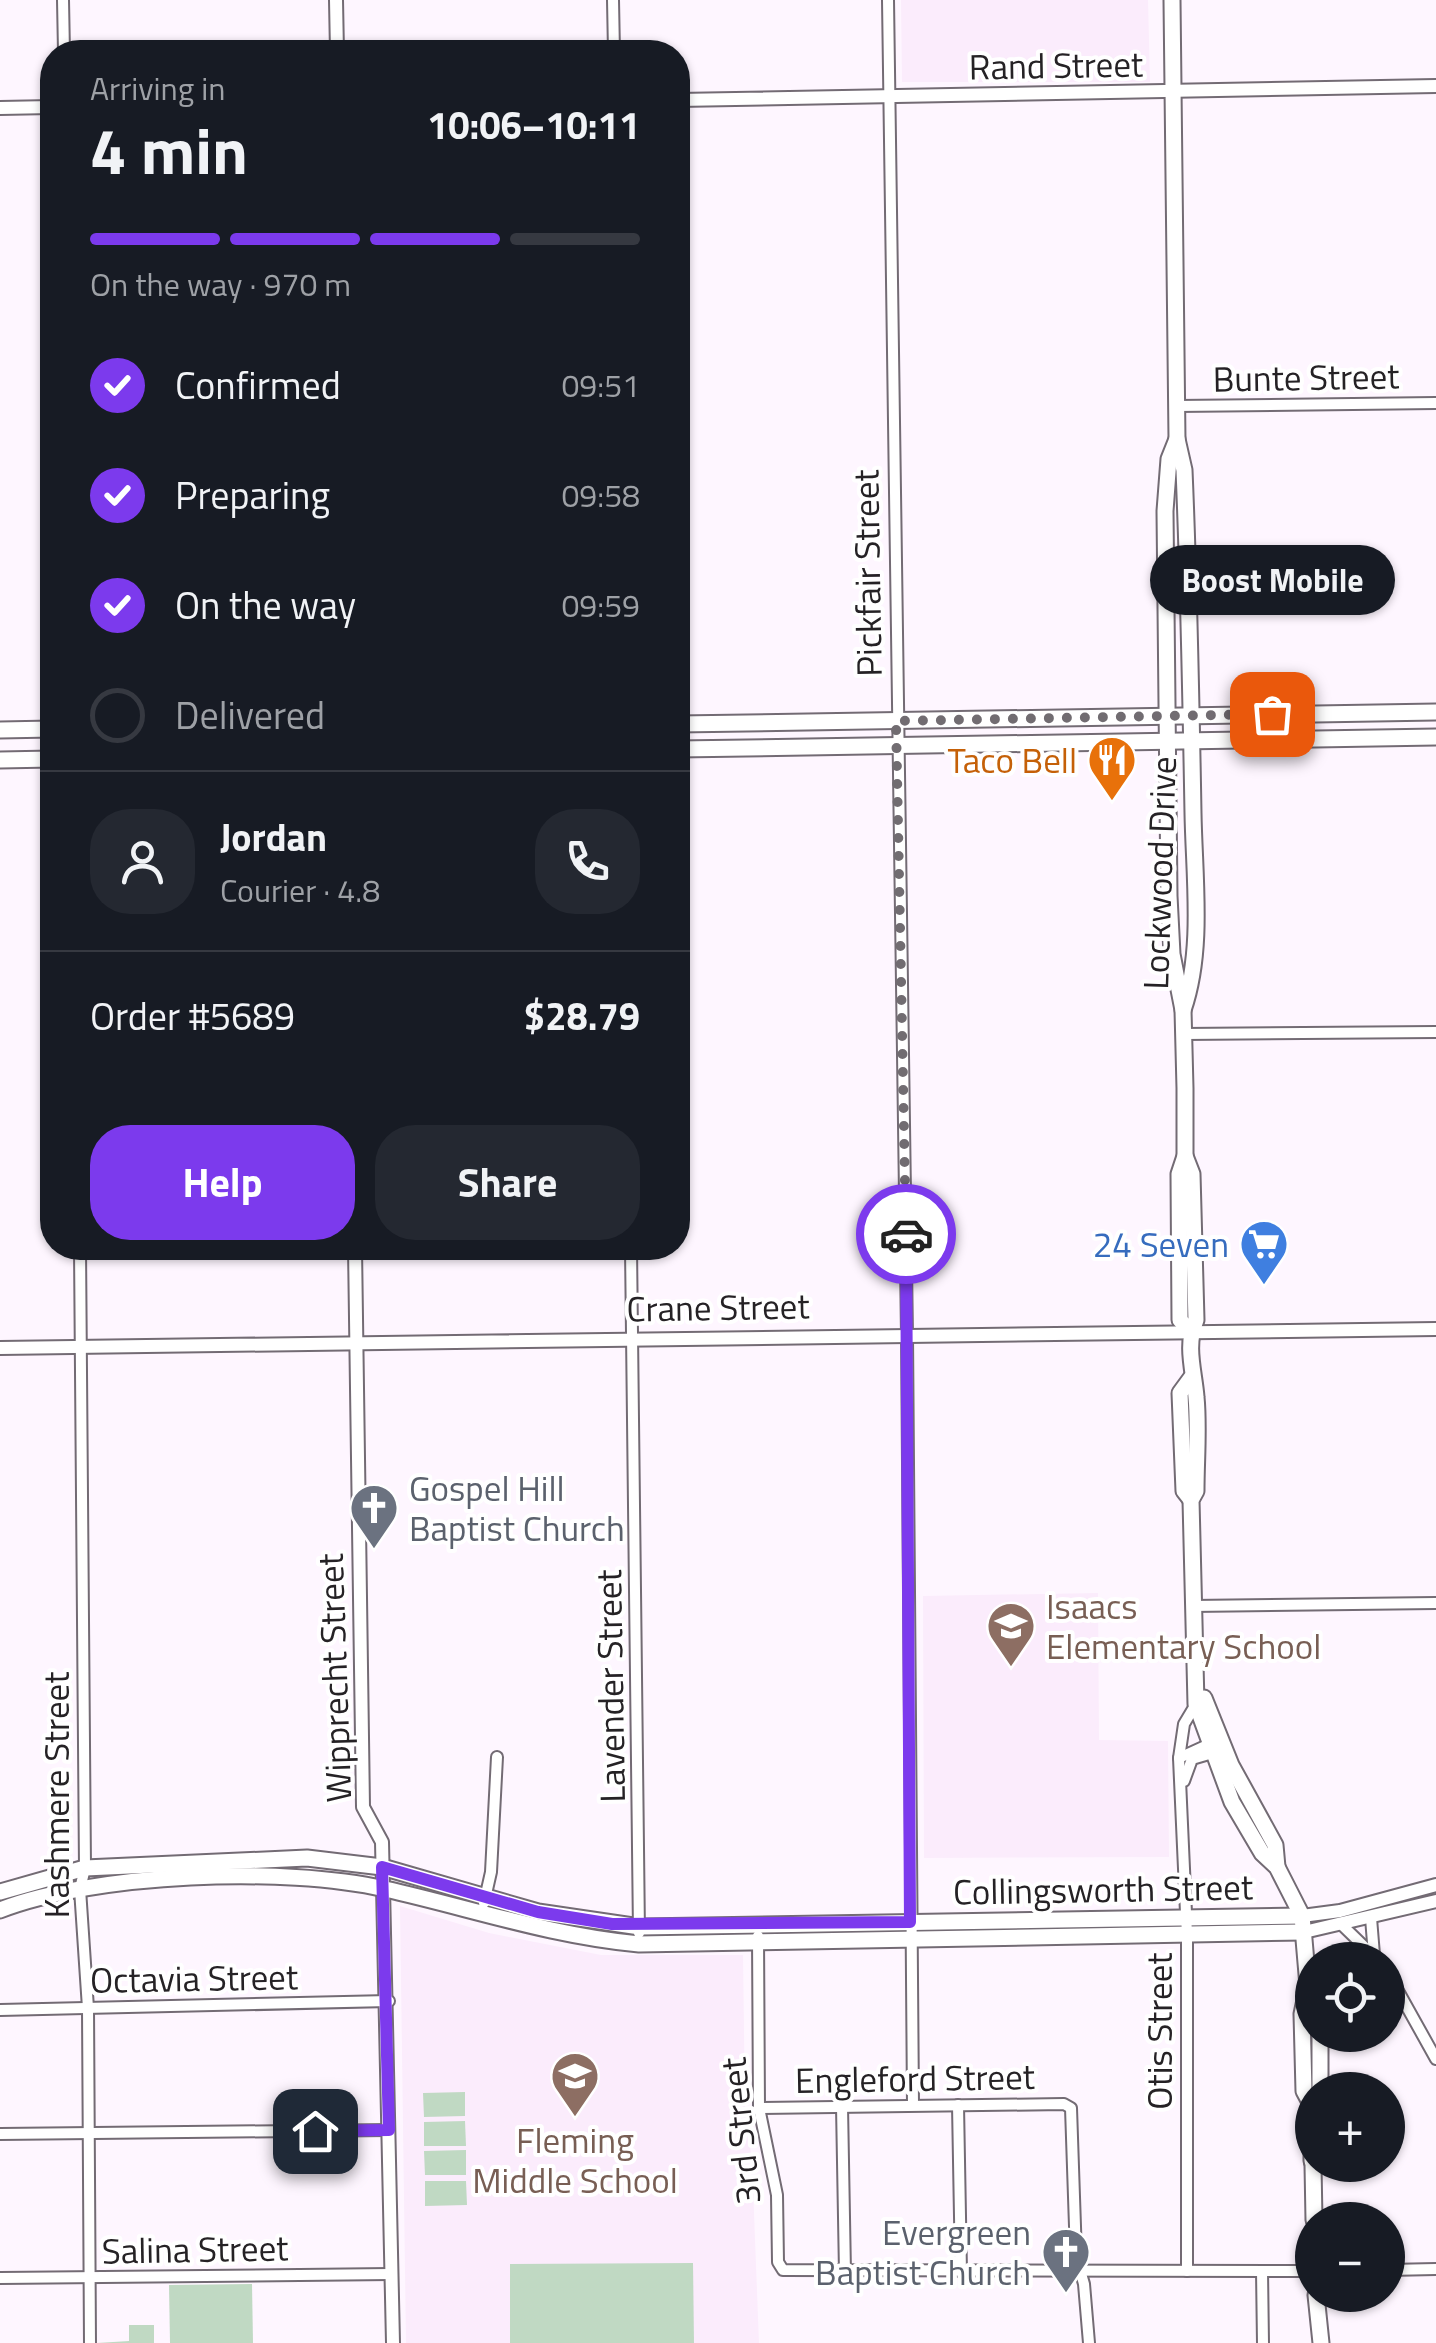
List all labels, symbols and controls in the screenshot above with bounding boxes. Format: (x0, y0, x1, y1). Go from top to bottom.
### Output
street label: Rand Street (968, 36, 1144, 94)
text: Arriving in (90, 64, 226, 112)
text: 10:06–10:11 (427, 96, 640, 154)
text: 4 min (90, 100, 248, 199)
text: On the way · 970 m (90, 260, 351, 308)
street label: Bunte Street (1212, 348, 1400, 406)
text: Confirmed (175, 356, 341, 414)
icon: check (90, 358, 145, 413)
text: 09:51 (561, 361, 640, 409)
text: Preparing (175, 466, 330, 524)
icon: check (90, 468, 145, 523)
street label: Pickfair Street (838, 469, 896, 677)
text: 09:58 (561, 471, 640, 519)
callout: Boost Mobile (1150, 544, 1394, 614)
text: Boost Mobile (1181, 556, 1364, 604)
text: On the way (175, 576, 356, 634)
icon: check (90, 578, 145, 633)
text: 09:59 (561, 581, 640, 629)
pin (1230, 672, 1315, 757)
text: Delivered (175, 686, 325, 744)
icon: bag (1245, 687, 1300, 742)
place label: Taco Bell (948, 733, 1077, 787)
restaurant icon: Taco Bell (1086, 734, 1138, 802)
street label: Lockwood Drive (1128, 755, 1190, 991)
text: Jordan (220, 808, 327, 866)
button: person (90, 809, 195, 914)
button: phone (535, 809, 640, 914)
text: Courier · 4.8 (220, 866, 380, 914)
text: Order #5689 (90, 987, 295, 1045)
text: $28.79 (524, 987, 640, 1045)
button: Help (90, 1125, 355, 1240)
button: Share (375, 1125, 640, 1240)
courier (856, 1184, 956, 1284)
icon: car (879, 1207, 934, 1262)
place label: 24 Seven (1093, 1217, 1229, 1271)
supermarket icon: 24 Seven (1238, 1218, 1290, 1286)
street label: Crane Street (626, 1278, 810, 1336)
place label: Gospel Hill Baptist Church (409, 1461, 625, 1555)
church icon: Gospel Hill Baptist Church (348, 1482, 400, 1550)
street label: Wipprecht Street (303, 1553, 365, 1803)
street label: Lavender Street (581, 1569, 639, 1803)
place label: Isaacs Elementary School (1046, 1579, 1321, 1673)
school or university icon: Isaacs Elementary School (985, 1600, 1037, 1668)
street label: Kashmere Street (29, 1672, 83, 1918)
street label: Collingsworth Street (953, 1859, 1253, 1919)
map controls (1295, 1942, 1405, 2312)
button: locate (1295, 1942, 1405, 2052)
street label: Octavia Street (90, 1949, 298, 2007)
street label: Otis Street (1132, 1952, 1186, 2110)
street label: Engleford Street (795, 2049, 1035, 2107)
school or university icon: Fleming Middle School (549, 2050, 601, 2118)
street label: 3rd Street (705, 2055, 775, 2207)
button: + (1295, 2072, 1405, 2182)
pin (273, 2089, 358, 2174)
icon: home (288, 2104, 343, 2159)
place label: Fleming Middle School (472, 2113, 678, 2207)
button: − (1295, 2202, 1405, 2312)
place label: Evergreen Baptist Church (815, 2205, 1031, 2299)
street label: Salina Street (101, 2220, 289, 2278)
church icon: Evergreen Baptist Church (1040, 2226, 1092, 2294)

